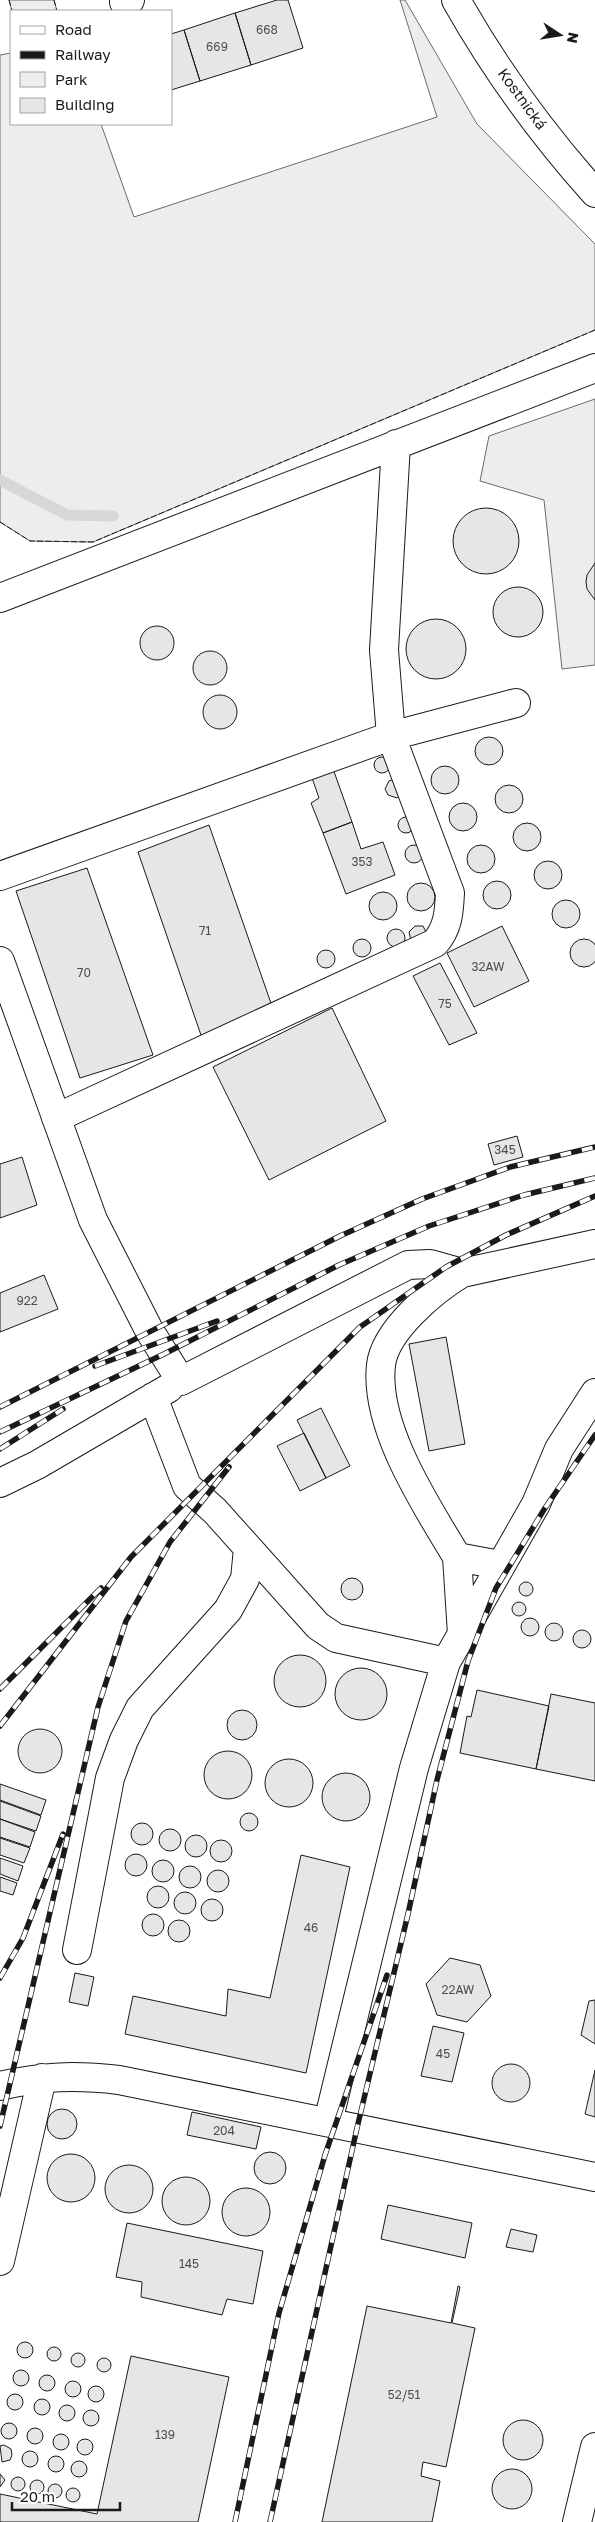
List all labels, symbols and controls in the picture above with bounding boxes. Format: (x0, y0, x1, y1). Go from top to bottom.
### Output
legend (10, 10, 172, 125)
north arrow (535, 10, 585, 60)
text: Road (55, 20, 92, 38)
house number: 668 (256, 22, 278, 37)
text: N (564, 31, 583, 45)
house number: 669 (206, 39, 228, 54)
text: Railway (55, 45, 111, 63)
street label: Kostnická (495, 64, 551, 133)
text: Park (55, 70, 88, 88)
text: Building (55, 95, 115, 113)
house number: 353 (351, 854, 373, 869)
house number: 71 (199, 923, 211, 938)
house number: 32AW (472, 959, 505, 974)
house number: 70 (77, 965, 91, 980)
house number: 75 (438, 996, 452, 1011)
house number: 345 (494, 1142, 516, 1157)
house number: 922 (16, 1293, 38, 1308)
house number: 46 (304, 1920, 318, 1935)
house number: 22AW (442, 1982, 475, 1997)
house number: 45 (436, 2046, 450, 2061)
house number: 204 (213, 2123, 235, 2138)
house number: 145 (179, 2256, 199, 2271)
house number: 52/51 (388, 2387, 420, 2402)
house number: 139 (155, 2427, 175, 2442)
scale bar (12, 2480, 120, 2512)
text: 20 m (20, 2487, 55, 2505)

